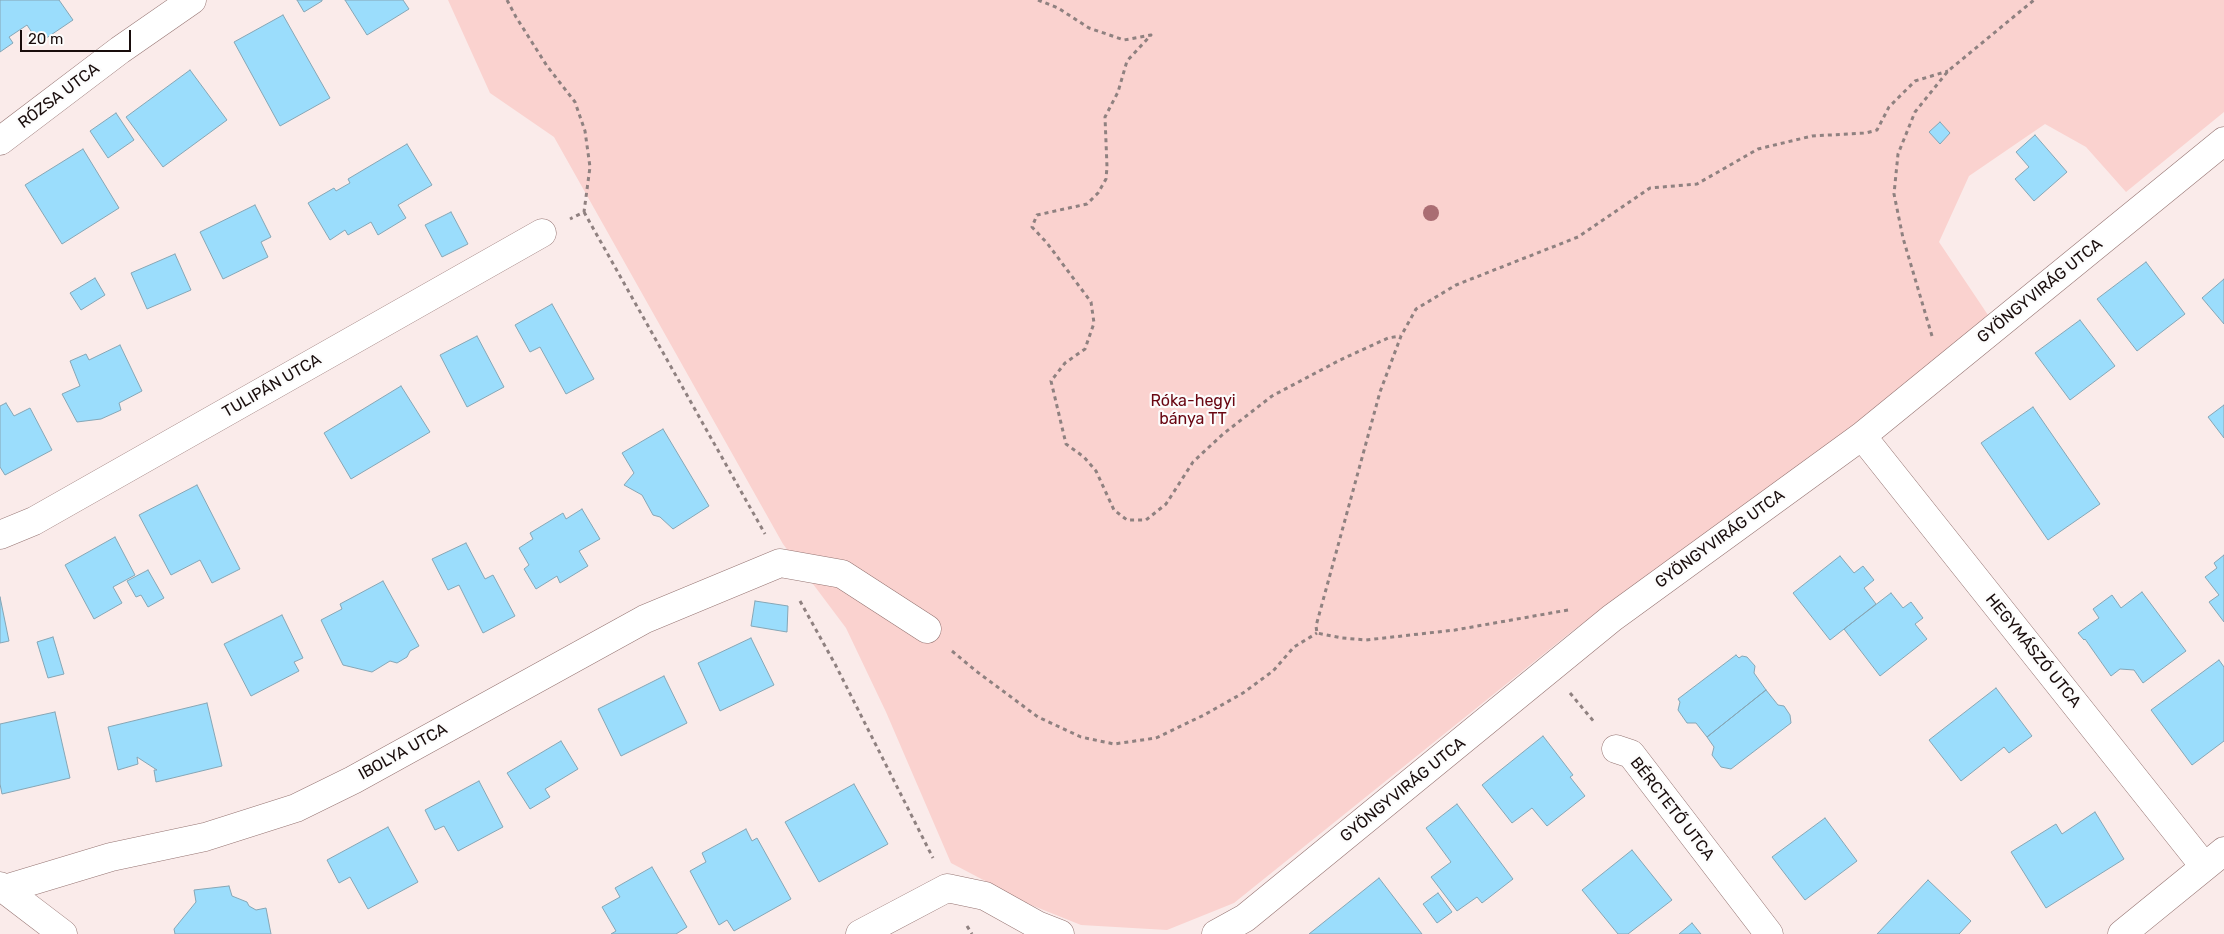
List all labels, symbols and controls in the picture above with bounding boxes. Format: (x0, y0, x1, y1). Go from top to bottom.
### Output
scale bar (22, 20, 134, 52)
text: 20 m (28, 30, 63, 48)
street label: RÓZSA UTCA (15, 59, 103, 133)
street label: GYÖNGYVIRÁG UTCA (1974, 235, 2106, 347)
street label: TULIPÁN UTCA (219, 350, 325, 422)
park label: Róka-hegyi bánya TT (1150, 391, 1236, 429)
street label: GYÖNGYVIRÁG UTCA (1652, 486, 1788, 592)
street label: HEGYMÁSZÓ UTCA (1981, 590, 2085, 712)
street label: IBOLYA UTCA (355, 720, 451, 784)
street label: GYÖNGYVIRÁG UTCA (1337, 734, 1469, 846)
street label: BÉRCTETŐ UTCA (1626, 754, 1718, 864)

